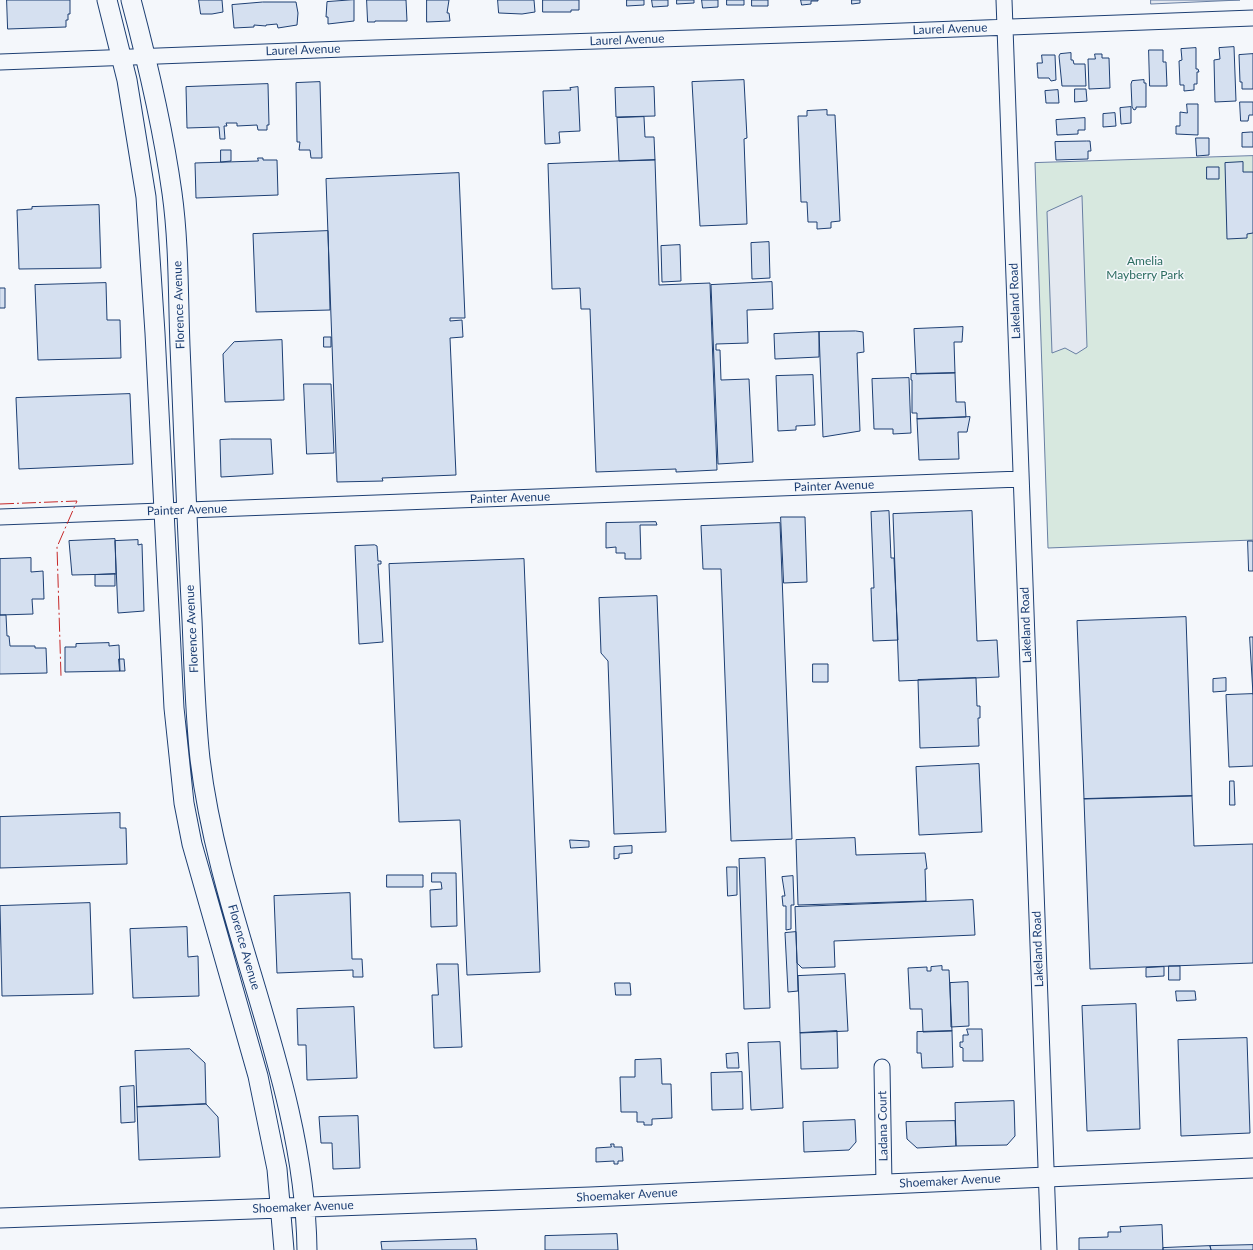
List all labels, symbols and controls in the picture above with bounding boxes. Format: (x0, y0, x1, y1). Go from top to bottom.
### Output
street label: Laurel Avenue (912, 20, 988, 38)
street label: Laurel Avenue (589, 31, 665, 49)
street label: Laurel Avenue (265, 41, 341, 59)
park label: Amelia Mayberry Park (1106, 254, 1184, 282)
street label: Florence Avenue (170, 261, 188, 349)
street label: Lakeland Road (1006, 263, 1024, 339)
street label: Painter Avenue (794, 477, 874, 495)
street label: Painter Avenue (470, 489, 550, 507)
street label: Painter Avenue (147, 501, 227, 519)
street label: Florence Avenue (183, 585, 201, 673)
street label: Lakeland Road (1017, 587, 1035, 663)
street label: Florence Avenue (225, 903, 263, 991)
street label: Lakeland Road (1029, 911, 1047, 987)
street label: Ladana Court (875, 1091, 891, 1161)
street label: Shoemaker Avenue (899, 1171, 1001, 1191)
street label: Shoemaker Avenue (576, 1185, 678, 1205)
street label: Shoemaker Avenue (252, 1198, 354, 1216)

